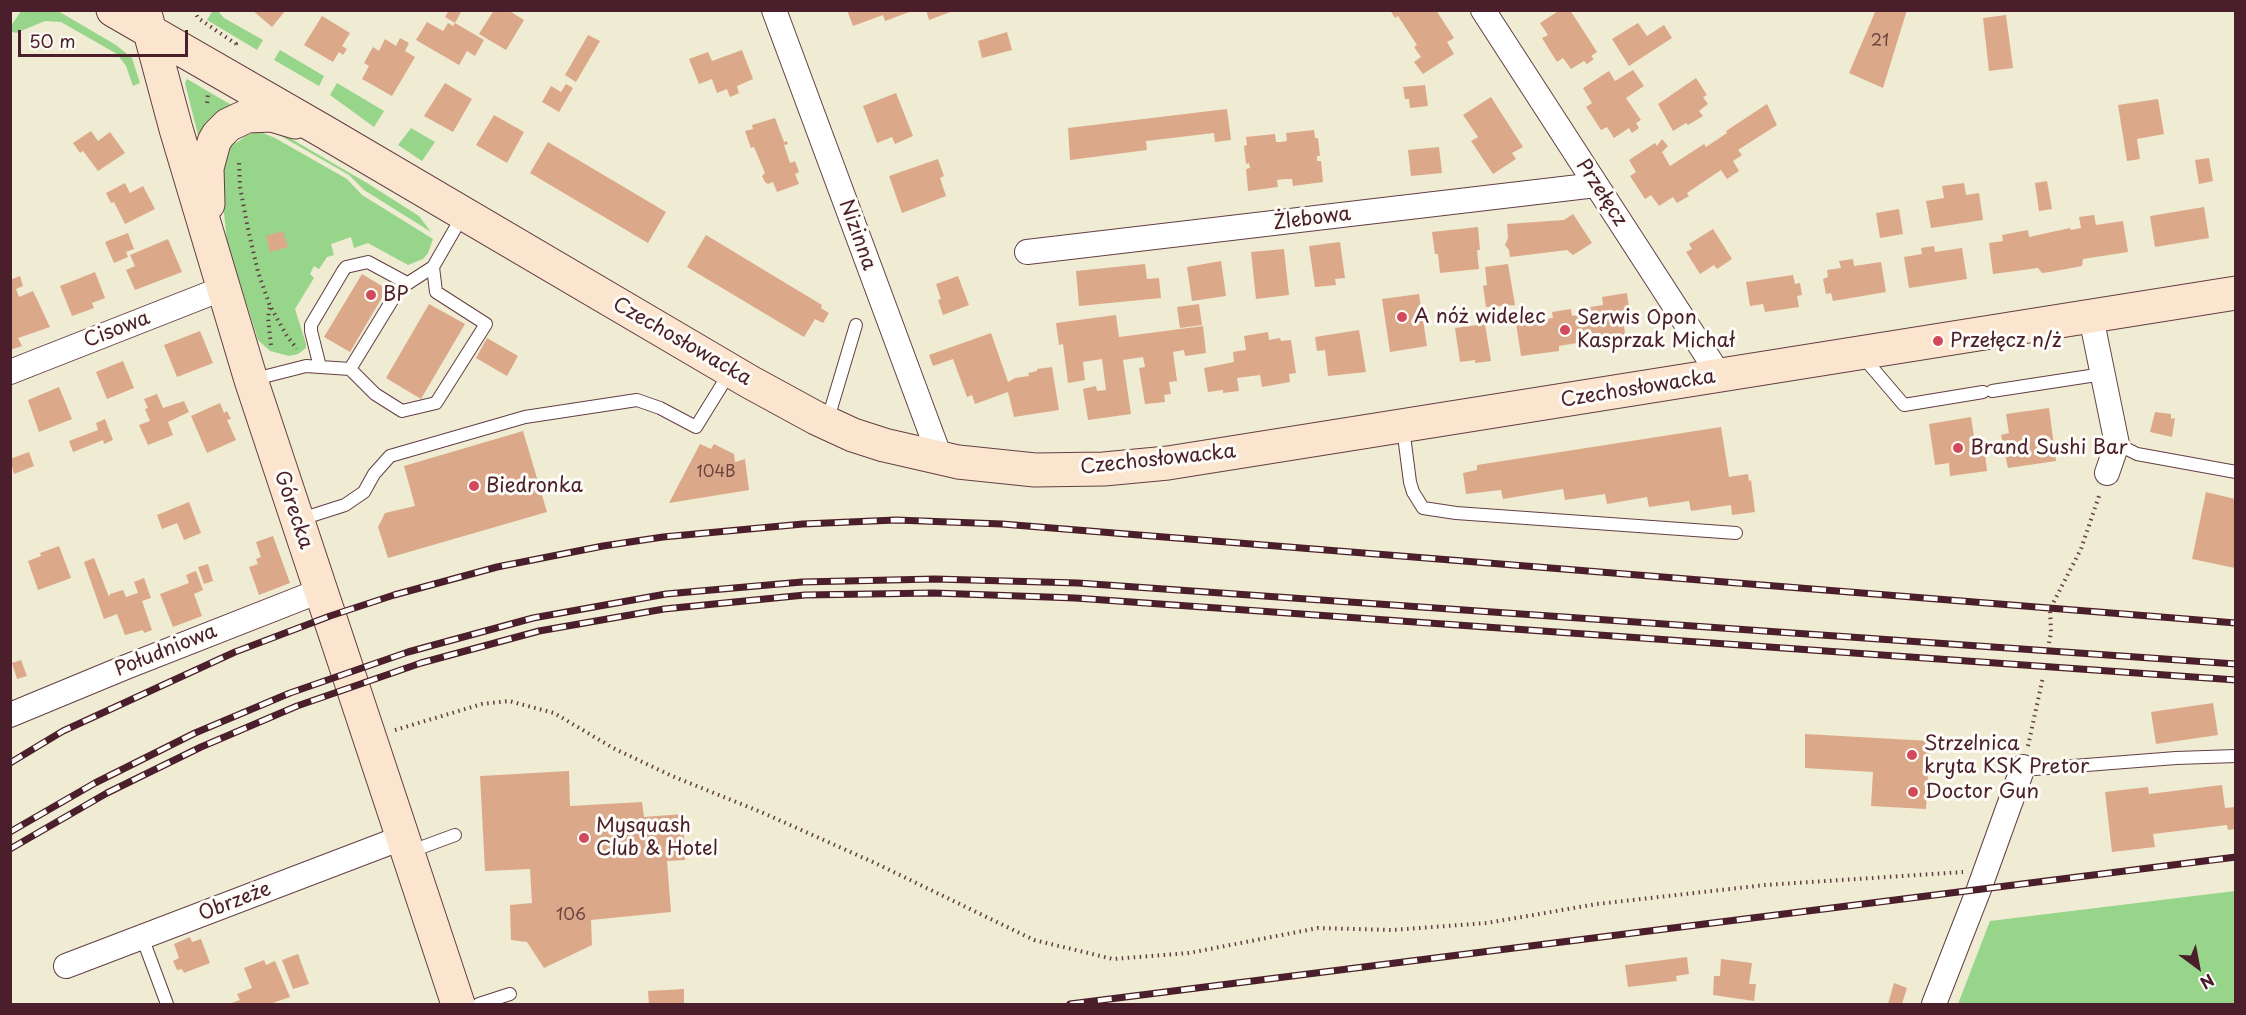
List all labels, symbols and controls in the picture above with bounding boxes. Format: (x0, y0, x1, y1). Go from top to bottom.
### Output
scale bar (21, 18, 190, 56)
text: 50 m (29, 27, 76, 54)
house number: 21 (1871, 32, 1889, 52)
street label: Przełęcz (1570, 155, 1632, 231)
street label: Nizinna (833, 196, 881, 274)
street label: Żlebowa (1272, 202, 1352, 236)
place label: BP (383, 283, 409, 307)
marker: BP (364, 288, 378, 302)
street label: Czechosłowacka (608, 293, 756, 391)
place label: A nóż widelec (1414, 305, 1546, 329)
street label: Cisowa (81, 306, 153, 354)
place label: Serwis Opon Kasprzak Michał (1577, 306, 1735, 353)
marker: A nóż widelec (1395, 310, 1409, 324)
marker: Serwis Opon Kasprzak Michał (1558, 323, 1572, 337)
place label: Przełęcz n/ż (1950, 329, 2062, 353)
marker: Przełęcz n/ż (1931, 334, 1945, 348)
street label: Czechosłowacka (1559, 365, 1717, 413)
place label: Brand Sushi Bar (1970, 436, 2127, 460)
street label: Czechosłowacka (1079, 440, 1237, 480)
marker: Brand Sushi Bar (1951, 441, 1965, 455)
house number: 104B (696, 463, 736, 483)
street label: Górecka (268, 468, 318, 552)
place label: Biedronka (486, 474, 583, 498)
marker: Biedronka (467, 479, 481, 493)
street label: Południowa (111, 620, 221, 682)
place label: Strzelnica kryta KSK Pretor (1924, 732, 2089, 779)
marker: Strzelnica kryta KSK Pretor (1905, 748, 1919, 762)
place label: Doctor Gun (1925, 780, 2039, 804)
marker: Doctor Gun (1906, 785, 1920, 799)
place label: Mysquash Club & Hotel (596, 814, 718, 861)
marker: Mysquash Club & Hotel (577, 831, 591, 845)
street label: Obrzeże (196, 877, 274, 927)
house number: 106 (556, 906, 586, 926)
north arrow (2168, 937, 2228, 997)
text: N (2196, 969, 2219, 996)

